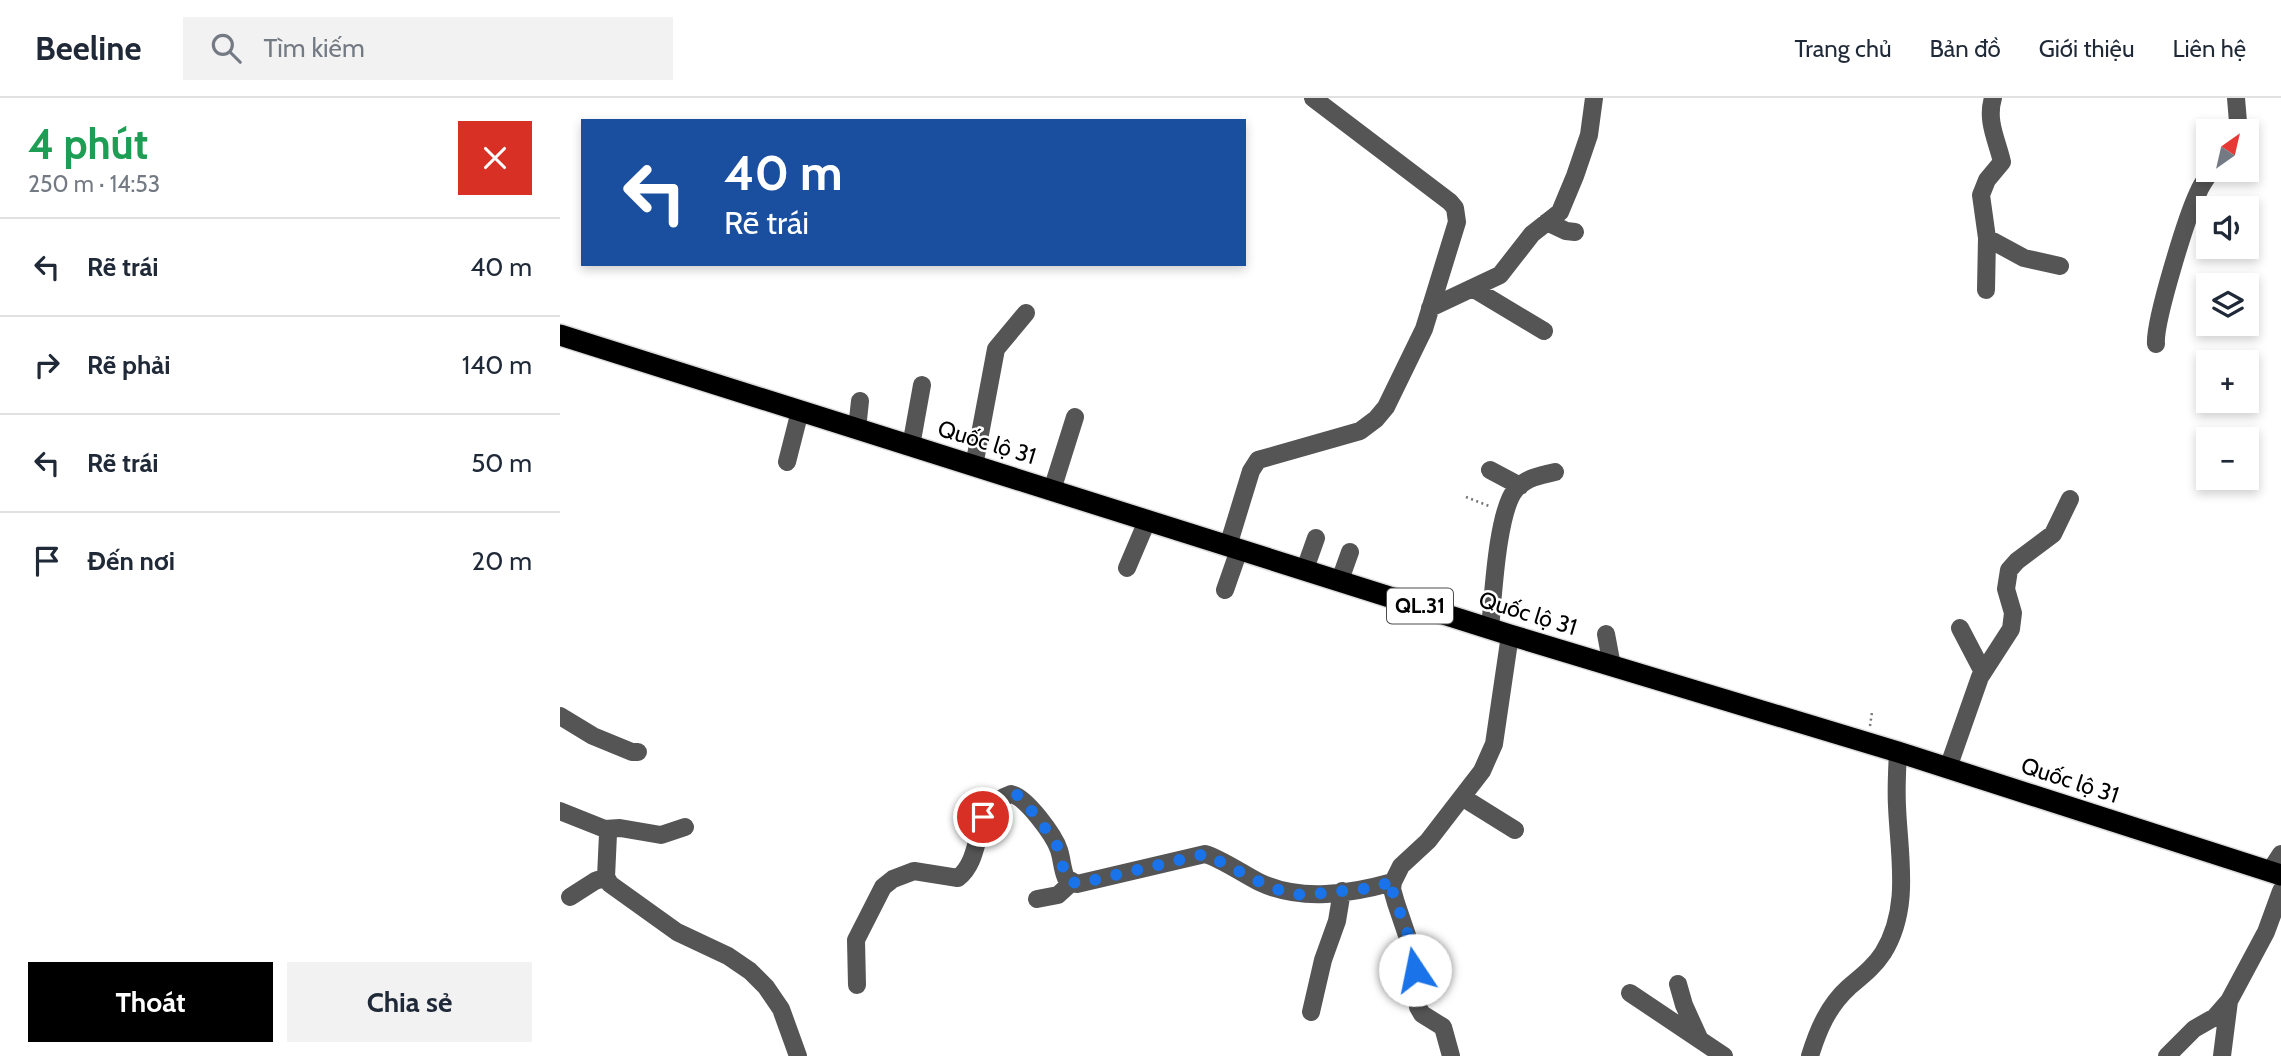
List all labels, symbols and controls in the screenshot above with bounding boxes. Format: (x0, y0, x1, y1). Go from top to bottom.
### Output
search box (183, 17, 673, 80)
text: Beeline (35, 28, 141, 68)
icon: search (207, 29, 245, 67)
text: Tìm kiếm (263, 32, 365, 64)
text: Trang chủ (1795, 34, 1891, 63)
text: Bản đồ (1929, 34, 2001, 63)
text: Giới thiệu (2039, 34, 2134, 63)
text: Liên hệ (2172, 34, 2246, 63)
text: 4 phút (28, 118, 148, 170)
north arrow (2196, 119, 2259, 182)
map controls (2196, 119, 2259, 490)
button: close (458, 121, 532, 195)
text: 40 m (724, 143, 843, 202)
icon: left (609, 147, 700, 238)
text: 250 m · 14:53 (28, 170, 160, 198)
button: sound (2196, 196, 2259, 259)
text: Rẽ trái (724, 203, 809, 242)
icon: left (28, 248, 66, 286)
text: Rẽ trái (87, 251, 159, 283)
text: 40 m (470, 251, 532, 283)
button: layers (2196, 273, 2259, 336)
icon: right (28, 346, 66, 384)
text: Rẽ phải (87, 349, 170, 381)
text: 140 m (462, 349, 532, 381)
button: + (2196, 350, 2259, 413)
street label: Quốc lộ 31 (935, 414, 1039, 470)
button: − (2196, 427, 2259, 490)
icon: left (28, 444, 66, 482)
text: Rẽ trái (87, 447, 159, 479)
text: 50 m (471, 447, 532, 479)
icon: arrive (28, 542, 66, 580)
text: Đến nơi (87, 545, 175, 577)
text: 20 m (472, 545, 532, 577)
street label: Quốc lộ 31 (1476, 585, 1580, 641)
road number: QL.31 (1387, 588, 1453, 624)
street label: Quốc lộ 31 (2018, 751, 2122, 809)
pin (953, 787, 1013, 847)
icon: arrive (964, 798, 1002, 836)
position arrow (1378, 933, 1452, 1007)
button: Thoát (28, 962, 273, 1042)
button: Chia sẻ (287, 962, 532, 1042)

